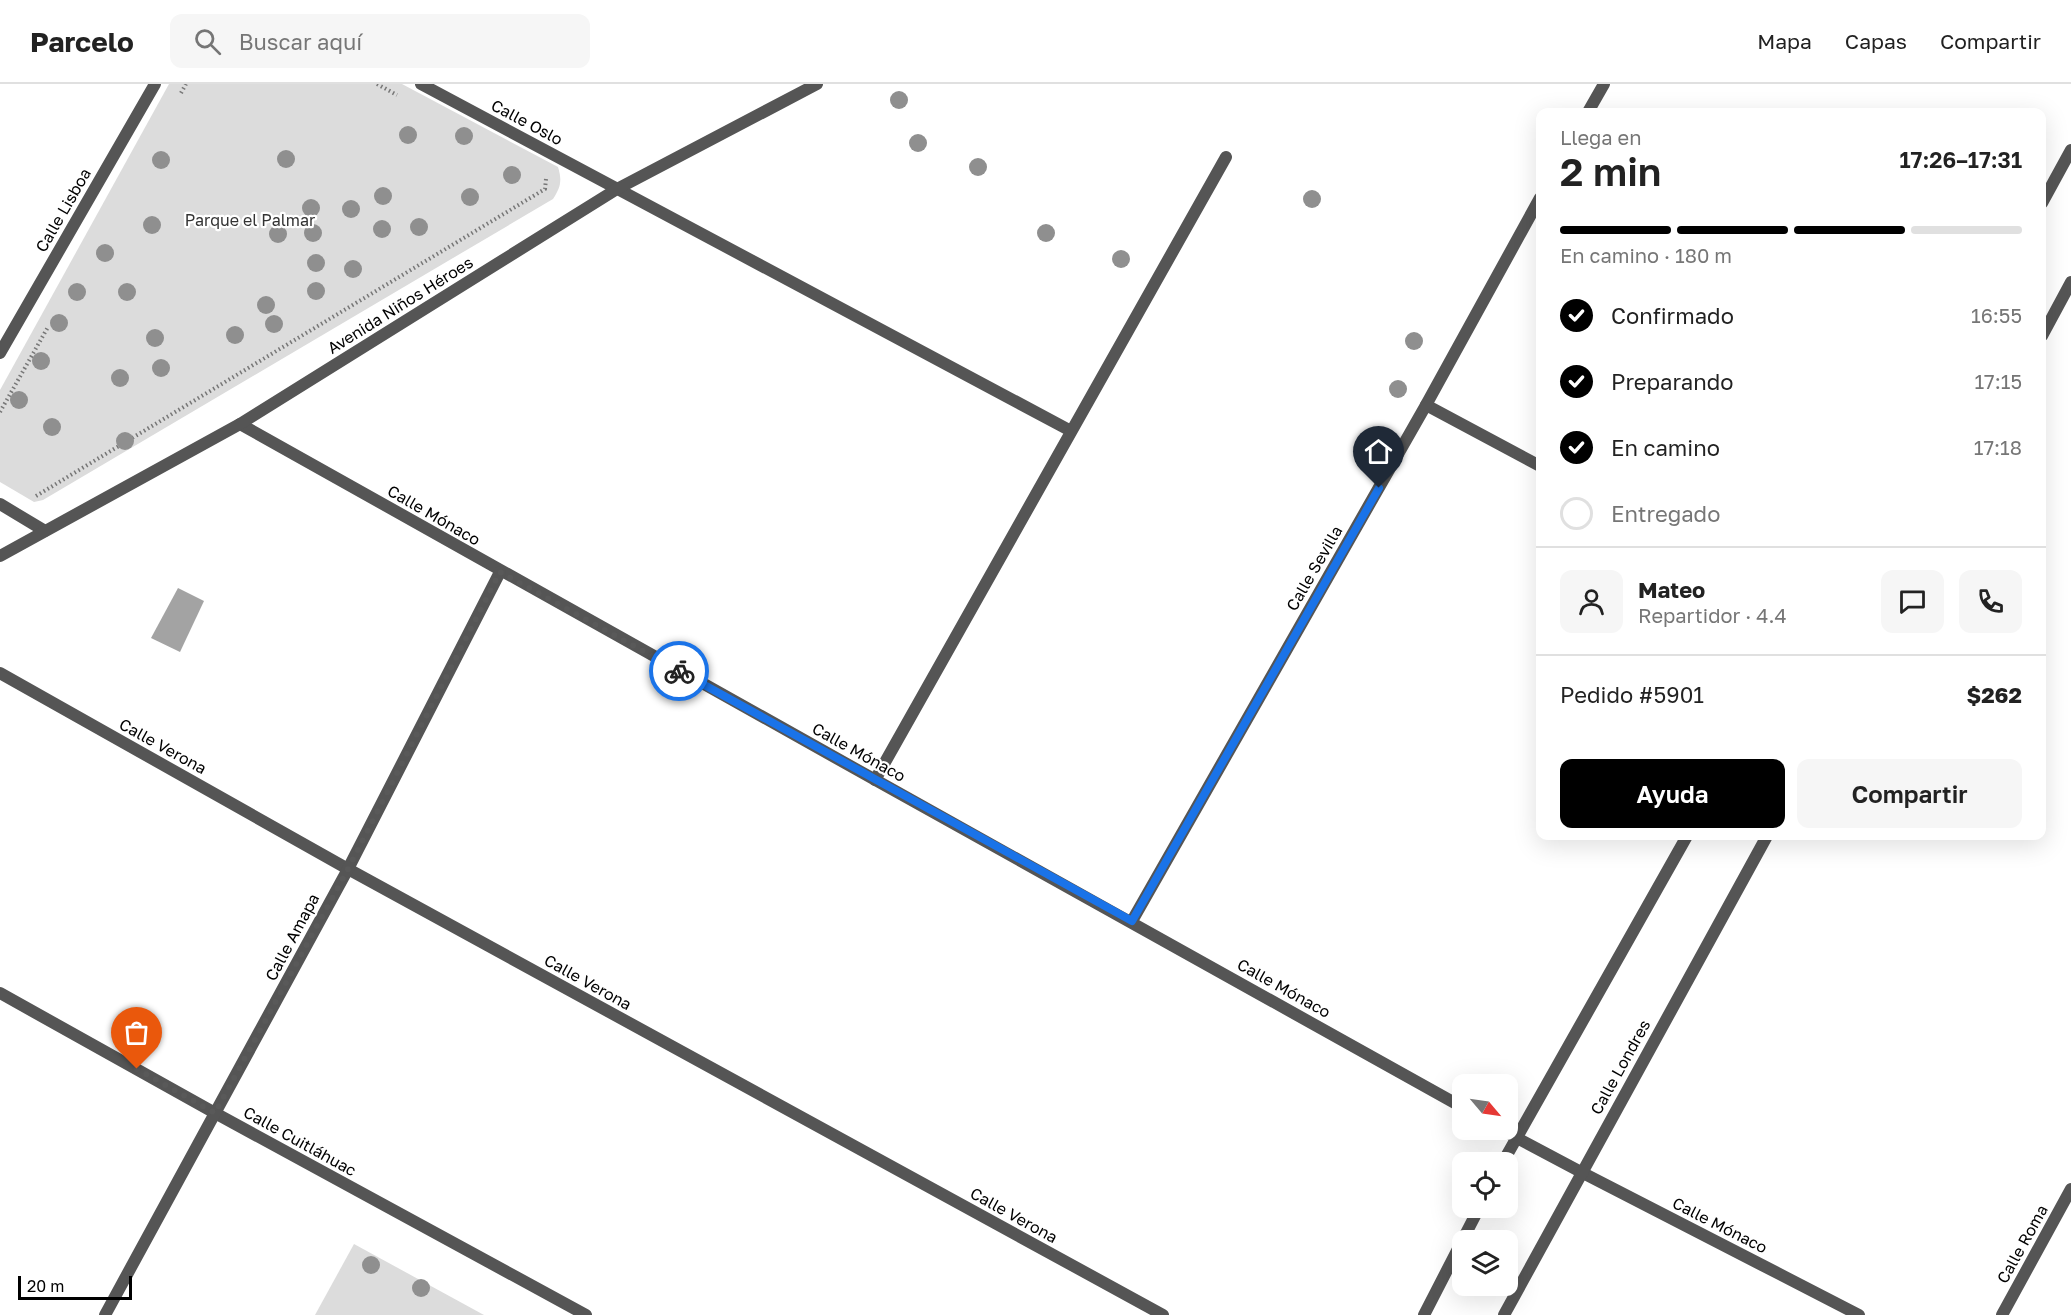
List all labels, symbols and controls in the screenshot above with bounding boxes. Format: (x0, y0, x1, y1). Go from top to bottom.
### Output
search box (170, 14, 590, 68)
text: Parcelo (30, 25, 134, 58)
icon: search (191, 25, 224, 58)
text: Buscar aquí (239, 28, 362, 55)
text: Mapa (1757, 28, 1812, 54)
text: Capas (1845, 28, 1907, 54)
text: Compartir (1940, 28, 2041, 54)
street label: Calle Oslo (488, 95, 566, 149)
text: Llega en (1560, 125, 1642, 149)
text: 17:26–17:31 (1899, 146, 2022, 173)
text: 2 min (1560, 148, 1661, 195)
street label: Calle Lisboa (31, 164, 95, 256)
park label: Parque el Palmar (185, 210, 315, 230)
text: En camino · 180 m (1560, 243, 1732, 267)
street label: Avenida Niños Héroes (323, 252, 477, 358)
icon: check (1560, 299, 1593, 332)
text: Confirmado (1611, 302, 1734, 329)
text: 16:55 (1971, 303, 2022, 327)
icon: check (1560, 365, 1593, 398)
text: Preparando (1611, 368, 1734, 395)
text: 17:15 (1974, 369, 2022, 393)
pin (1353, 426, 1404, 488)
icon: check (1560, 431, 1593, 464)
text: En camino (1611, 434, 1720, 461)
icon: home (1362, 435, 1395, 468)
text: 17:18 (1974, 435, 2022, 459)
street label: Calle Mónaco (384, 480, 484, 550)
text: Entregado (1611, 500, 1720, 527)
street label: Calle Sevilla (1282, 522, 1346, 614)
button: person (1560, 570, 1623, 633)
button: chat (1881, 570, 1944, 633)
button: phone (1959, 570, 2022, 633)
text: Mateo (1638, 576, 1705, 603)
text: Repartidor · 4.4 (1638, 603, 1787, 627)
courier (649, 641, 709, 701)
icon: bike (663, 655, 696, 688)
text: Pedido #5901 (1560, 681, 1704, 708)
text: $262 (1966, 681, 2022, 708)
street label: Calle Verona (116, 714, 210, 778)
street label: Calle Mónaco (809, 718, 909, 786)
button: Ayuda (1560, 759, 1785, 828)
button: Compartir (1797, 759, 2022, 828)
street label: Calle Amapa (261, 890, 323, 984)
street label: Calle Verona (541, 950, 635, 1014)
street label: Calle Mónaco (1234, 954, 1334, 1022)
pin (111, 1007, 162, 1069)
icon: bag (120, 1016, 153, 1049)
street label: Calle Londres (1586, 1016, 1654, 1118)
north arrow (1452, 1074, 1518, 1140)
map controls (1452, 1074, 1518, 1296)
street label: Calle Cuitláhuac (240, 1102, 360, 1180)
button: locate (1452, 1152, 1518, 1218)
street label: Calle Verona (967, 1183, 1061, 1247)
street label: Calle Mónaco (1669, 1193, 1771, 1257)
street label: Calle Roma (1992, 1201, 2052, 1287)
button: layers (1452, 1230, 1518, 1296)
scale bar (18, 1273, 132, 1300)
text: 20 m (27, 1276, 64, 1296)

